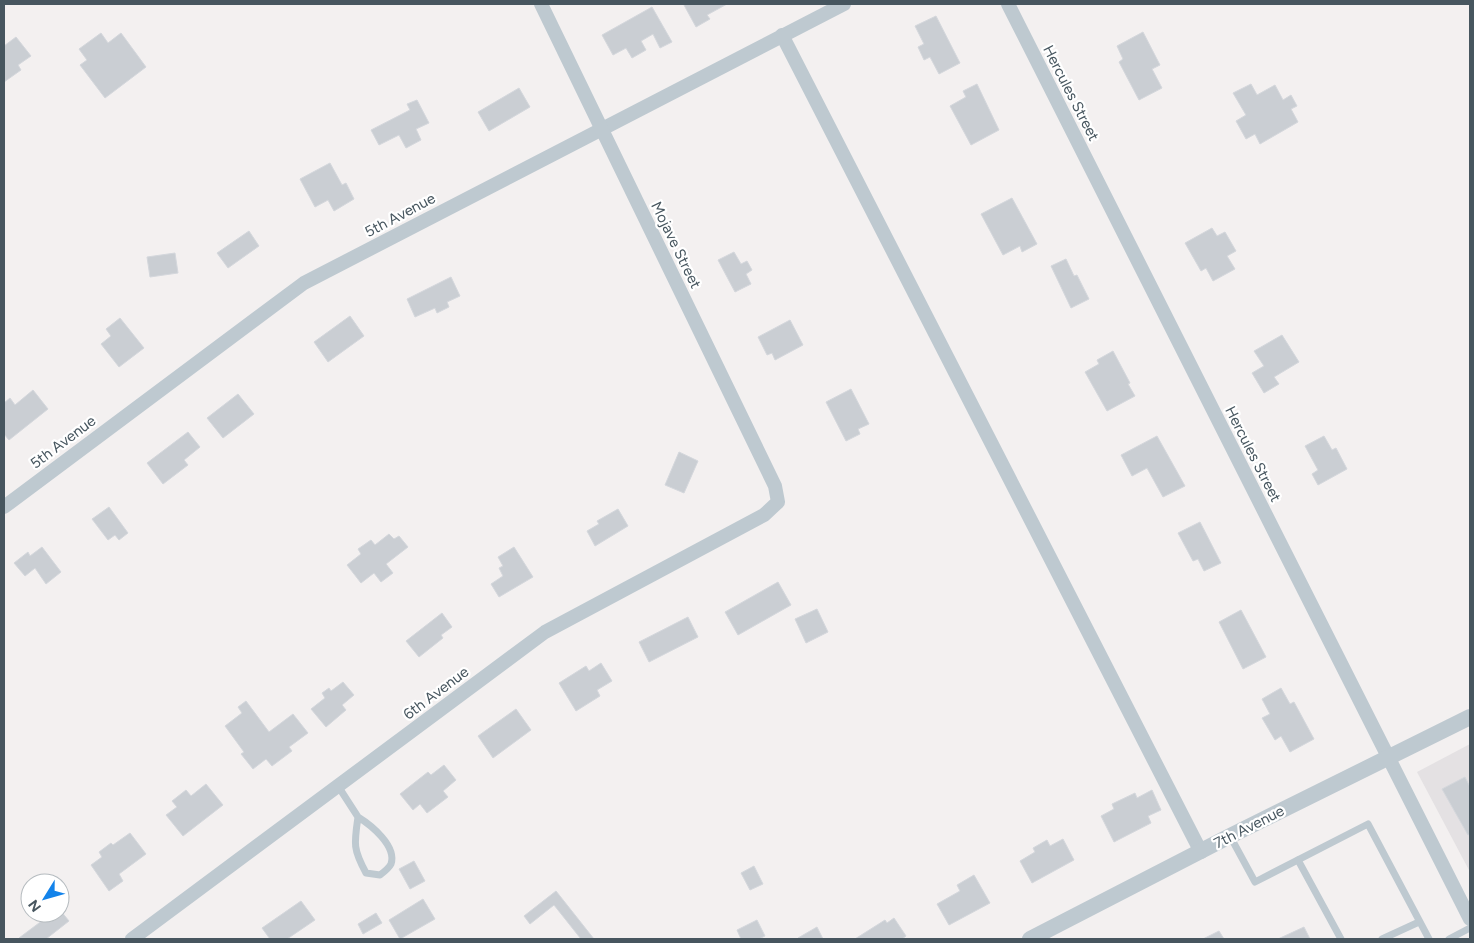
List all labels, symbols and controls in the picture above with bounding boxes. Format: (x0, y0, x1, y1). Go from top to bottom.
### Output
street label: Hercules Street (1039, 42, 1103, 144)
street label: 5th Avenue (362, 189, 438, 241)
street label: Mojave Street (647, 199, 705, 292)
street label: Hercules Street (1221, 403, 1285, 505)
street label: 5th Avenue (27, 412, 99, 472)
street label: 6th Avenue (400, 663, 472, 723)
street label: 7th Avenue (1211, 802, 1287, 852)
north arrow (20, 873, 70, 923)
text: N (25, 896, 45, 915)

